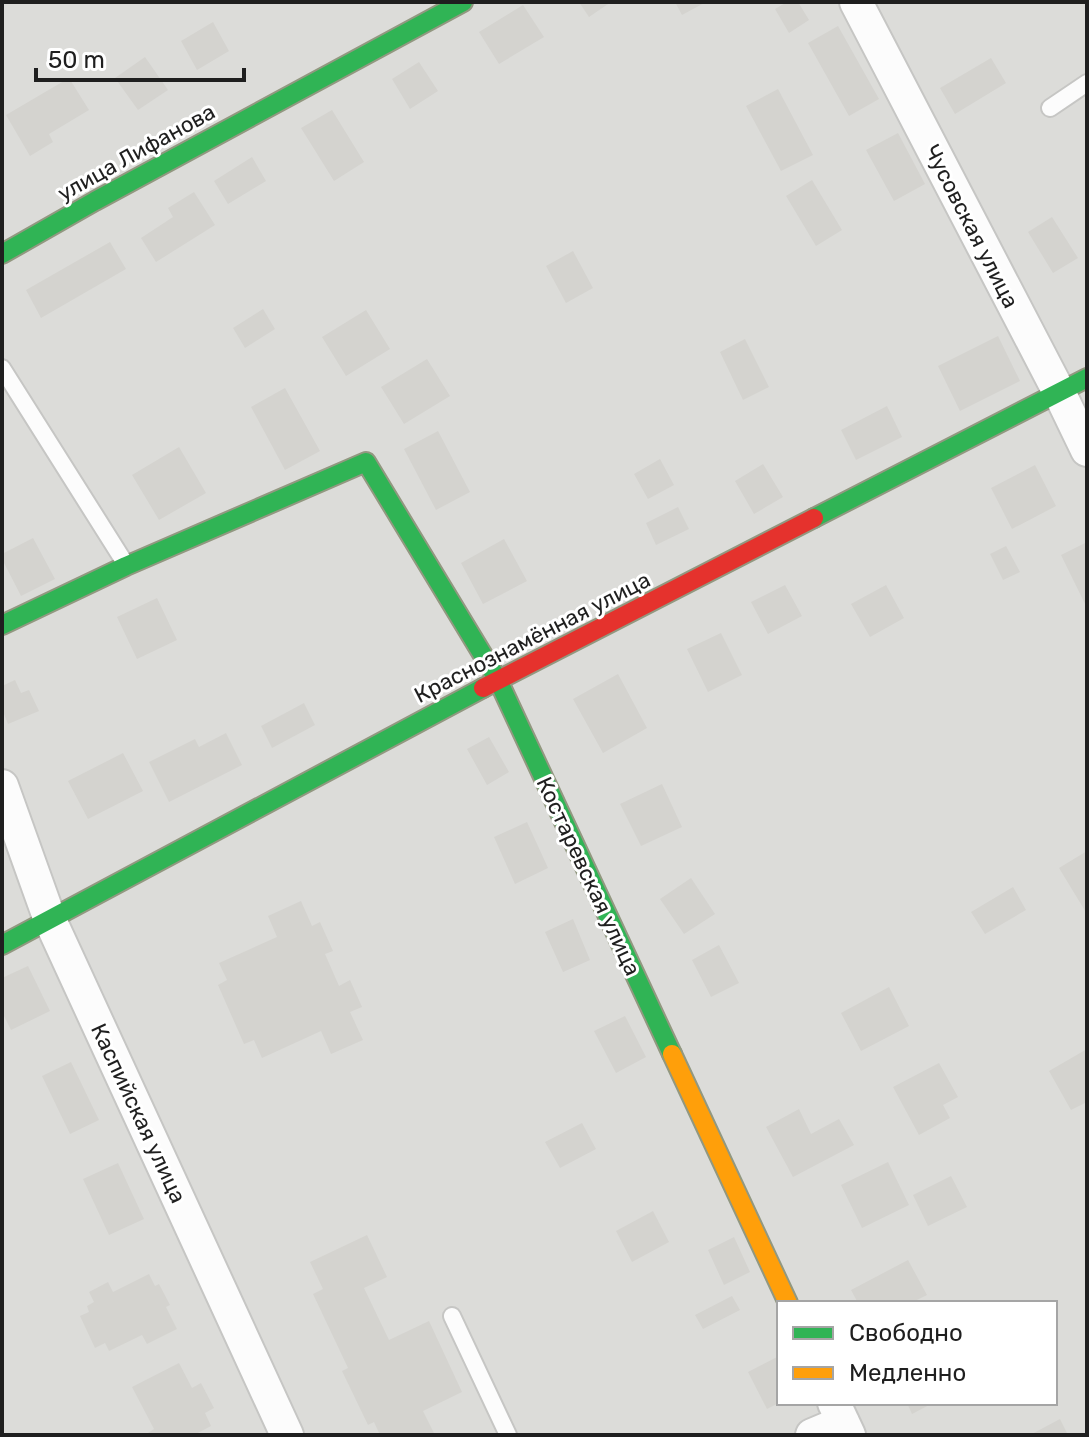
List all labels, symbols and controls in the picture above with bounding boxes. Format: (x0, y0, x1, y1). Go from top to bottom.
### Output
scale bar (36, 32, 244, 82)
text: 50 m (48, 46, 105, 74)
street label: улица Лифанова (53, 98, 220, 207)
street label: Чусовская улица (919, 140, 1024, 313)
street label: Краснознамённая улица (410, 566, 655, 709)
street label: Костаревская улица (531, 773, 646, 980)
street label: Каспийская улица (85, 1019, 192, 1207)
legend (777, 1301, 1057, 1405)
text: Свободно (849, 1319, 963, 1347)
text: Медленно (849, 1359, 966, 1387)

